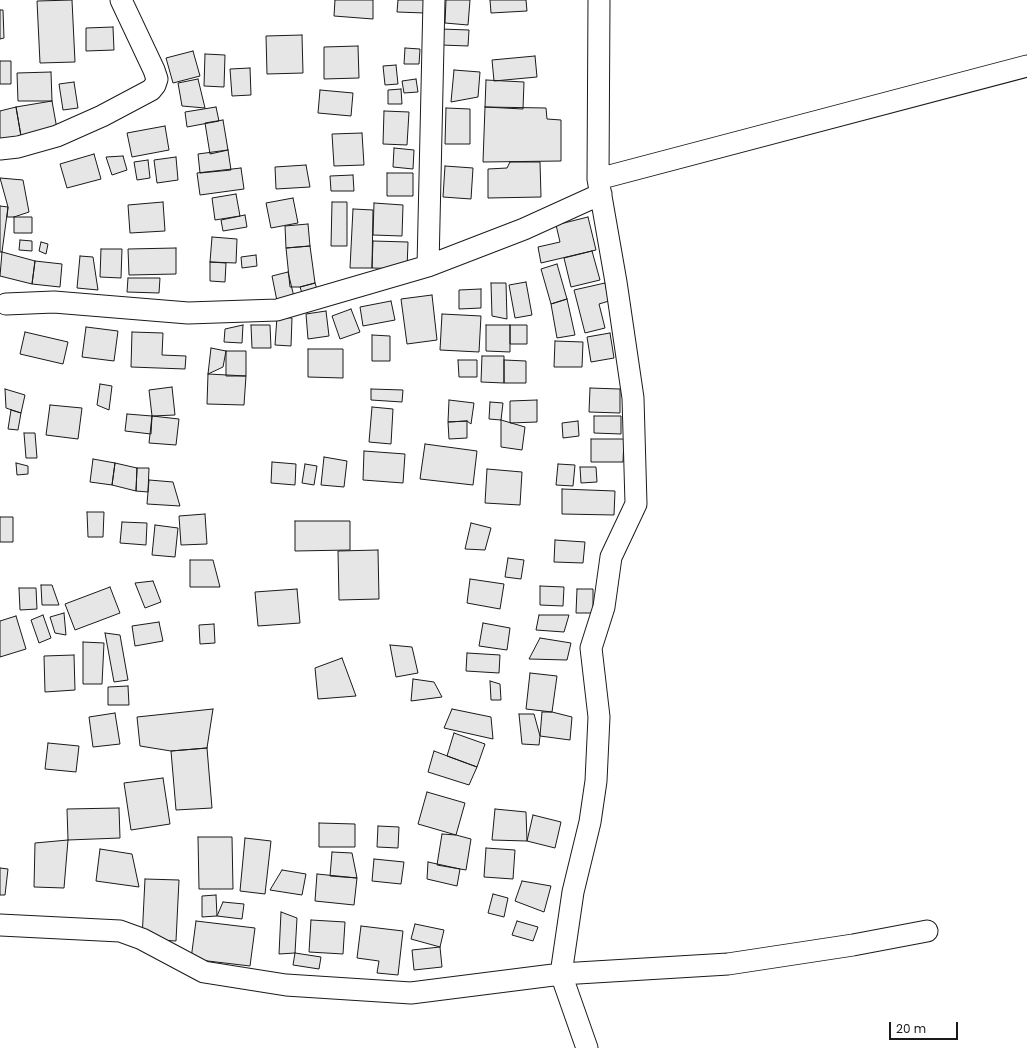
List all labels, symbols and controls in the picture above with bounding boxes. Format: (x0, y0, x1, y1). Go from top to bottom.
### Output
scale bar (891, 1014, 960, 1040)
text: 20 m (896, 1020, 926, 1037)

